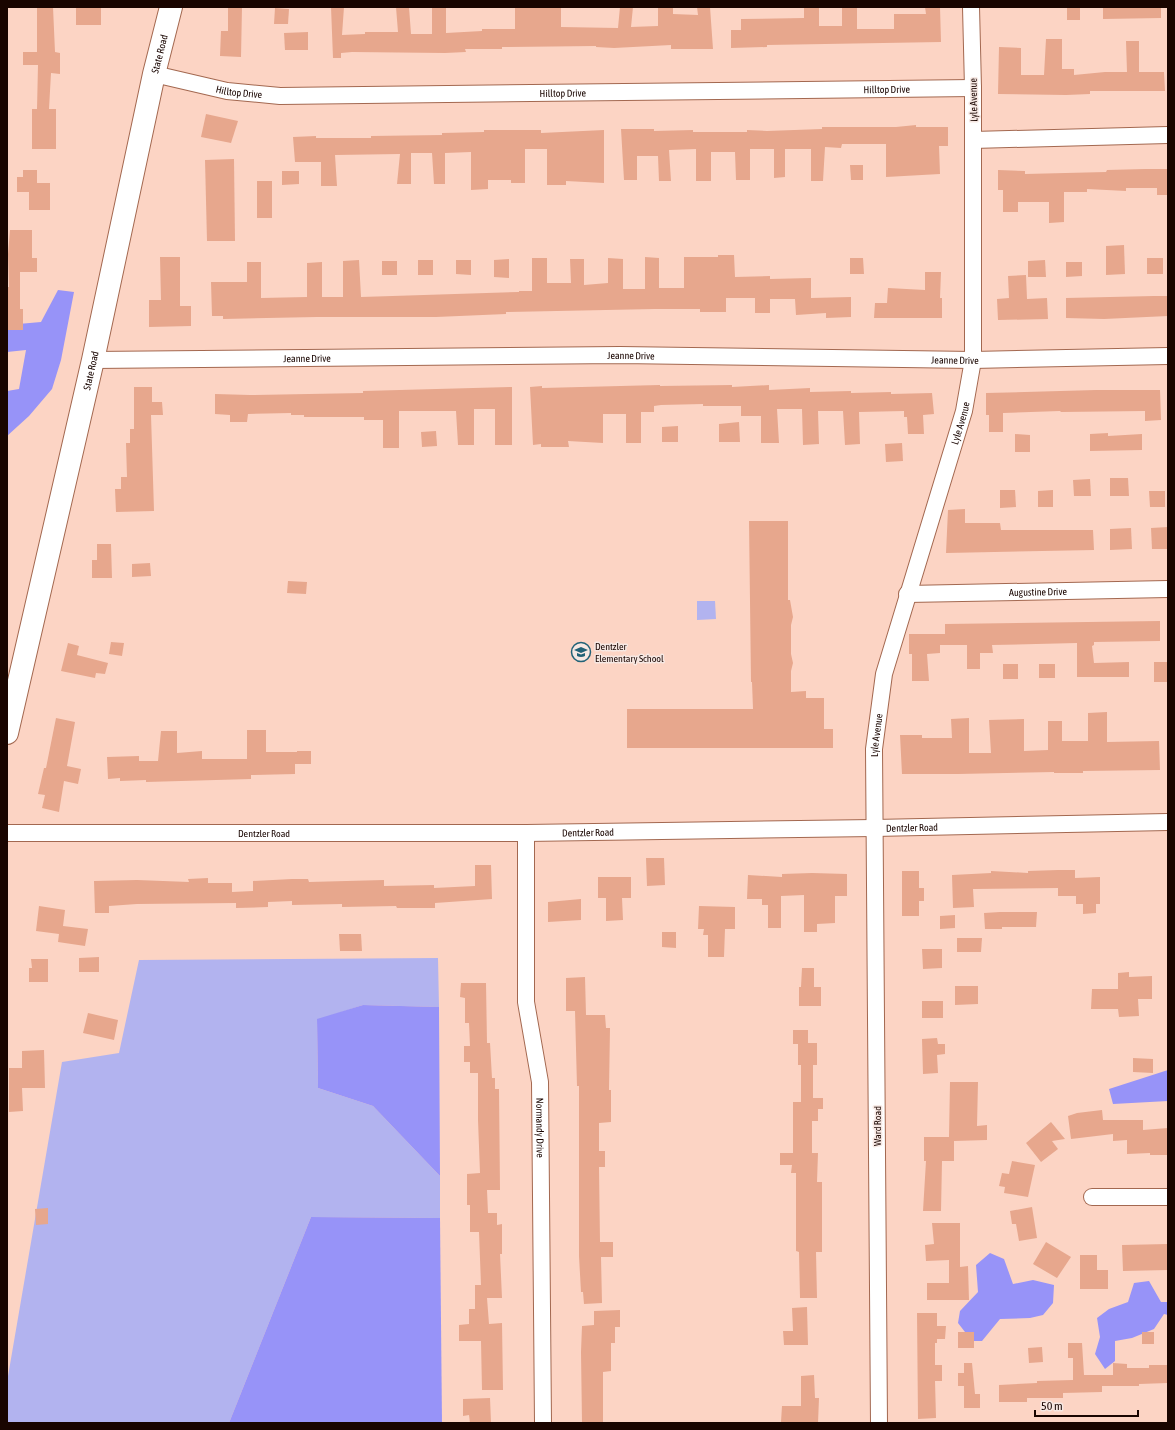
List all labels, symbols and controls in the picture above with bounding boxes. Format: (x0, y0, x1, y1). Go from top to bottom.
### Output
street label: State Road (149, 33, 170, 75)
street label: Lyle Avenue (968, 78, 979, 122)
street label: Hilltop Drive (215, 84, 263, 100)
street label: Hilltop Drive (863, 84, 911, 95)
street label: Hilltop Drive (539, 87, 587, 99)
street label: State Road (81, 350, 101, 391)
street label: Jeanne Drive (607, 350, 655, 361)
street label: Jeanne Drive (283, 353, 331, 364)
street label: Jeanne Drive (931, 354, 979, 366)
street label: Lyle Avenue (949, 400, 972, 446)
street label: Augustine Drive (1009, 586, 1067, 598)
school or university icon: Dentzler Elementary School (570, 641, 592, 663)
place label: Dentzler Elementary School (595, 641, 664, 664)
street label: Lyle Avenue (869, 712, 885, 757)
street label: Dentzler Road (886, 822, 938, 834)
street label: Dentzler Road (562, 827, 614, 838)
street label: Dentzler Road (238, 828, 290, 839)
street label: Normandy Drive (534, 1098, 546, 1158)
street label: Ward Road (872, 1106, 883, 1146)
scale bar (1035, 1392, 1138, 1418)
text: 50 m (1041, 1399, 1063, 1413)

